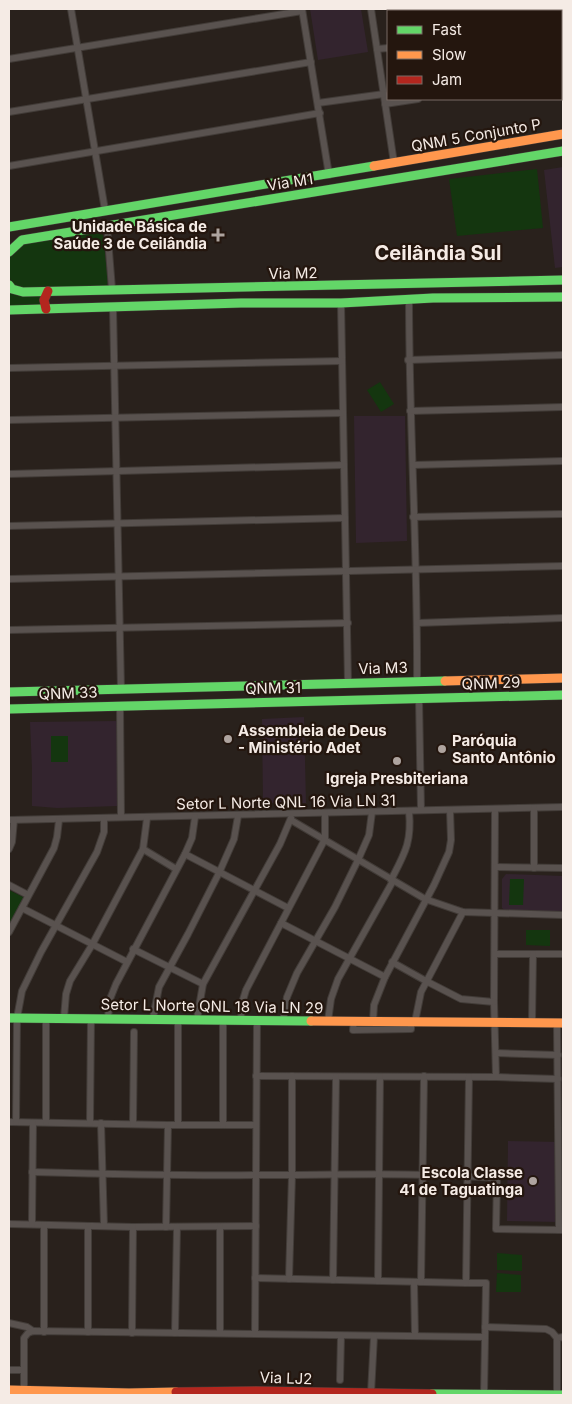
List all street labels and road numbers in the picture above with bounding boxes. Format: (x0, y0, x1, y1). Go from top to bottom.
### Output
street label: QNM 5 Conjunto P (410, 114, 542, 156)
street label: Via M1 (266, 169, 314, 195)
street label: Via M2 (268, 263, 318, 283)
street label: Via M3 (358, 658, 408, 678)
street label: QNM 29 (461, 672, 521, 694)
street label: QNM 31 (245, 678, 301, 698)
street label: QNM 33 (38, 682, 98, 704)
street label: Setor L Norte QNL 16 Via LN 31 (176, 791, 396, 813)
street label: Setor L Norte QNL 18 Via LN 29 (100, 995, 324, 1017)
street label: Via LJ2 (259, 1368, 313, 1388)

